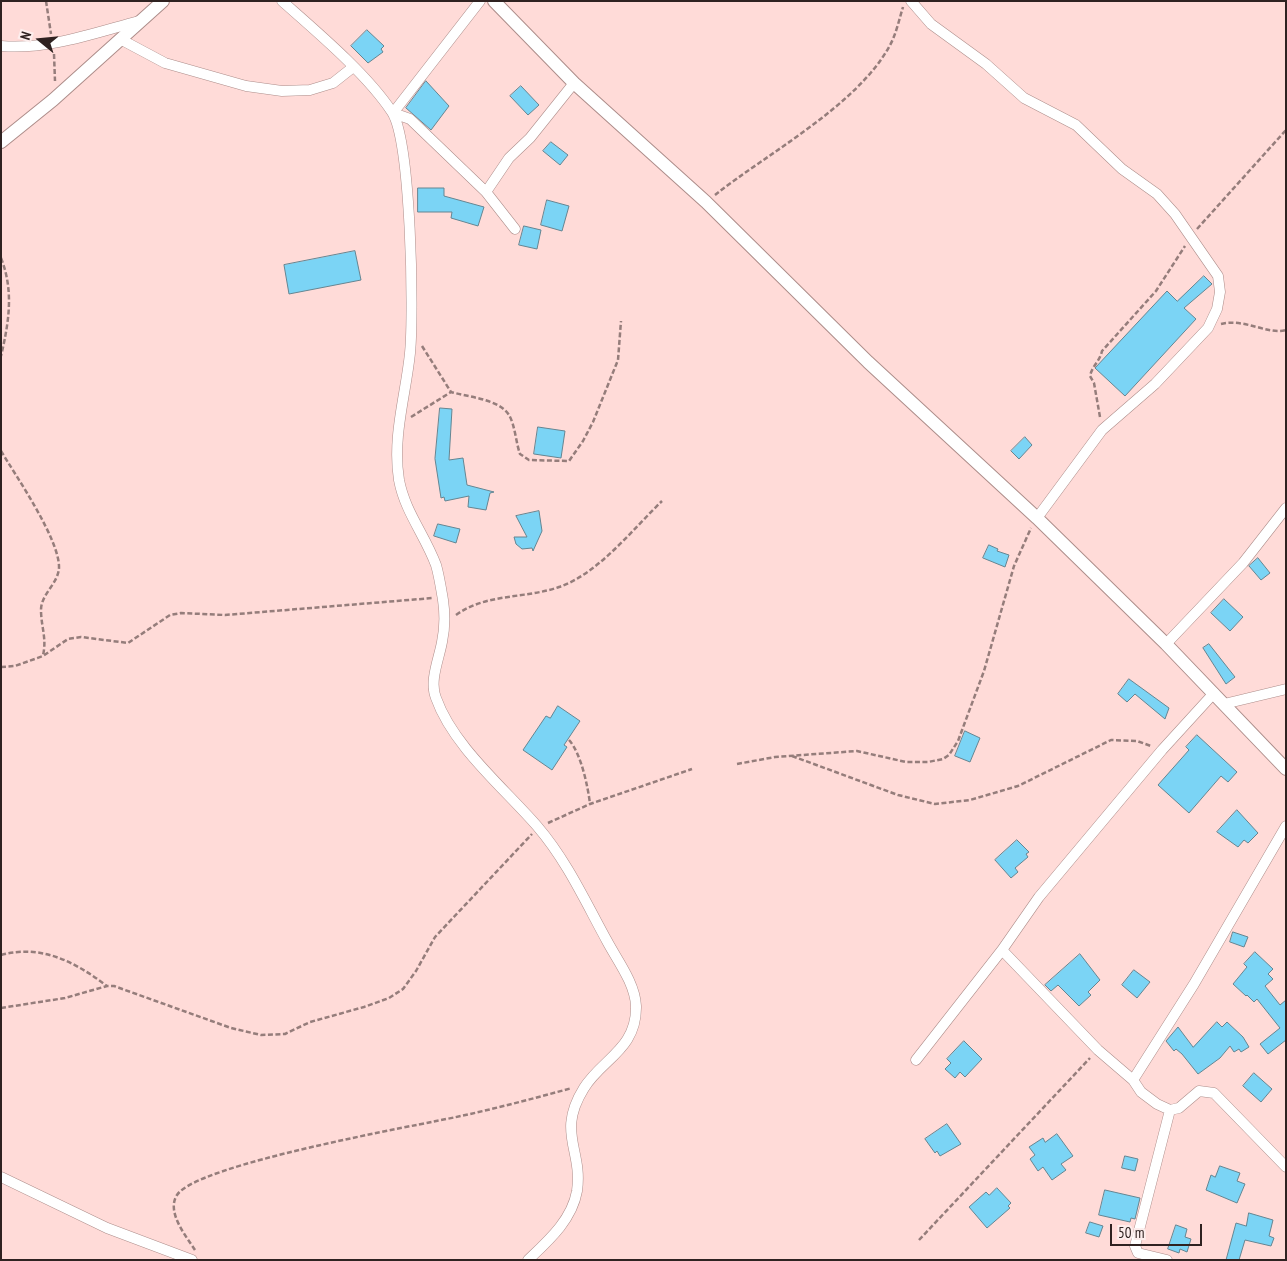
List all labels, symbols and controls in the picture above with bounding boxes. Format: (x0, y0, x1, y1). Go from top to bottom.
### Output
north arrow (15, 15, 65, 65)
text: N (16, 29, 35, 42)
scale bar (1112, 1214, 1204, 1246)
text: 50 m (1118, 1223, 1144, 1242)

